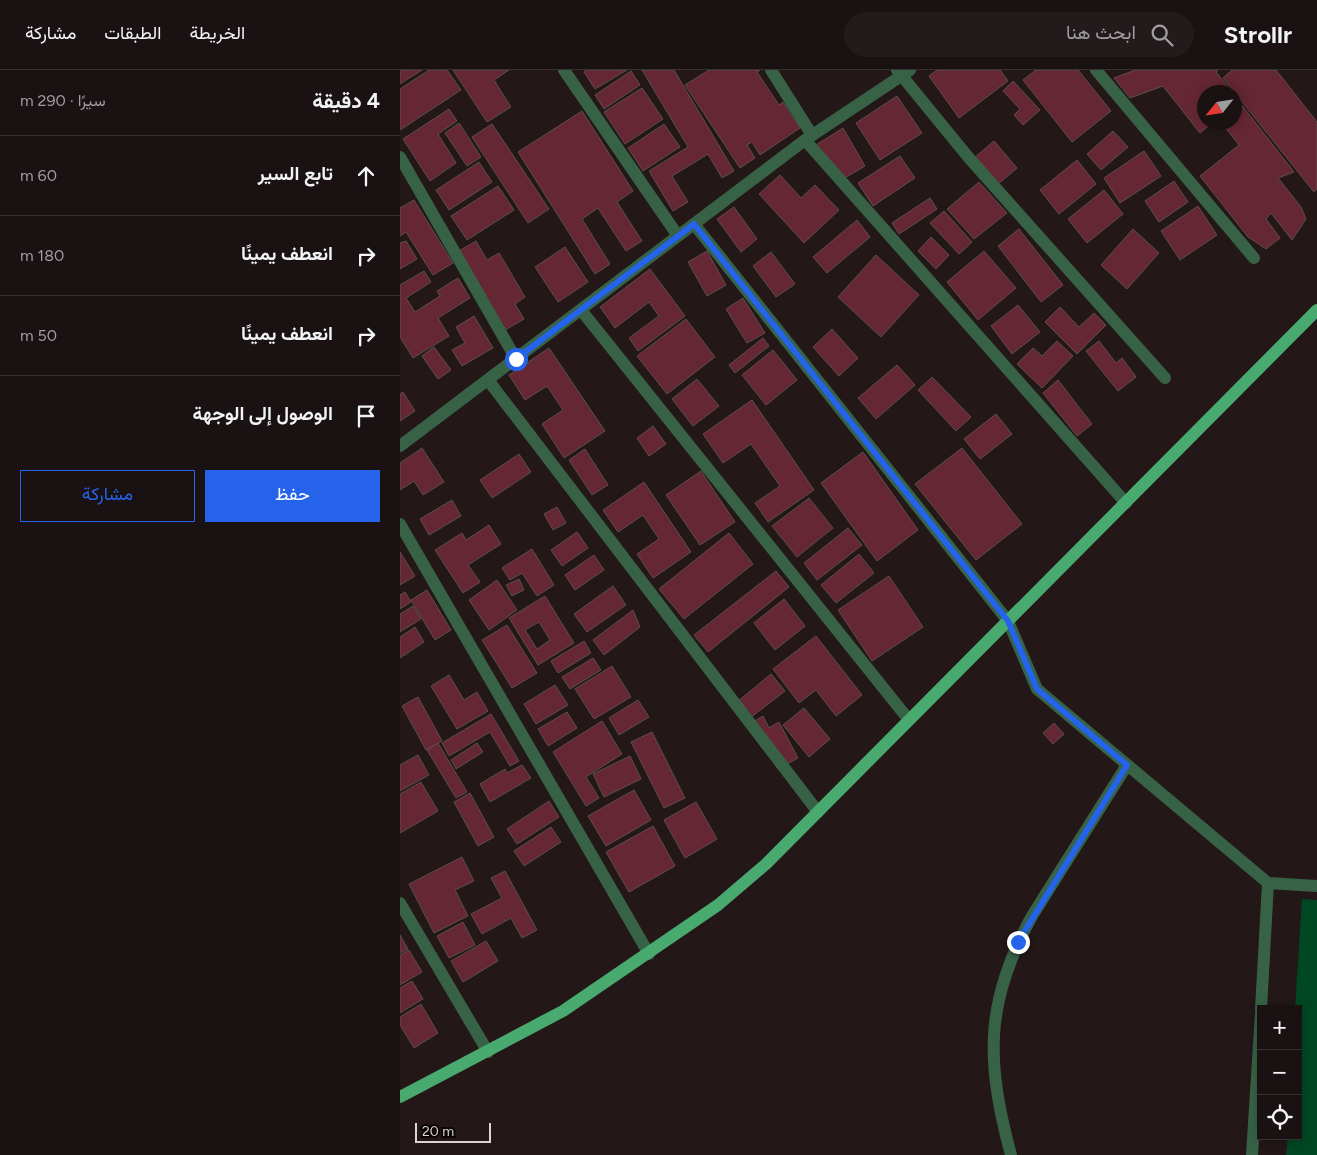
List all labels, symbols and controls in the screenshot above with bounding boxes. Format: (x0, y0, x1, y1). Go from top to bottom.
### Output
search box (844, 12, 1194, 57)
text: Strollr (1224, 20, 1292, 49)
text: ابحث هنا (1066, 21, 1136, 44)
icon: search (1148, 21, 1176, 49)
text: مشاركة (25, 22, 76, 44)
text: الطبقات (104, 22, 161, 44)
text: الخريطة (189, 22, 245, 44)
north arrow (1197, 85, 1242, 130)
text: 4 دقيقة (312, 88, 380, 113)
text: سيرًا · 290 m (20, 91, 106, 110)
text: تابع السير (258, 162, 333, 185)
icon: ahead (352, 162, 380, 190)
text: 60 m (20, 166, 57, 185)
text: انعطف يمينًا (241, 242, 333, 265)
icon: right (352, 242, 380, 270)
text: 180 m (20, 246, 64, 265)
text: انعطف يمينًا (241, 322, 333, 345)
icon: right (352, 322, 380, 350)
text: 50 m (20, 326, 57, 345)
route start (505, 348, 528, 371)
text: الوصول إلى الوجهة (193, 402, 333, 425)
icon: arrive (352, 402, 380, 430)
button: مشاركة (20, 470, 195, 522)
button: حفظ (205, 470, 380, 522)
route end (1007, 931, 1030, 954)
map controls (1257, 1005, 1302, 1140)
button: + (1257, 1005, 1302, 1050)
button: − (1257, 1050, 1302, 1095)
button: locate (1257, 1095, 1302, 1140)
scale bar (415, 1120, 491, 1143)
text: 20 m (422, 1123, 454, 1140)

